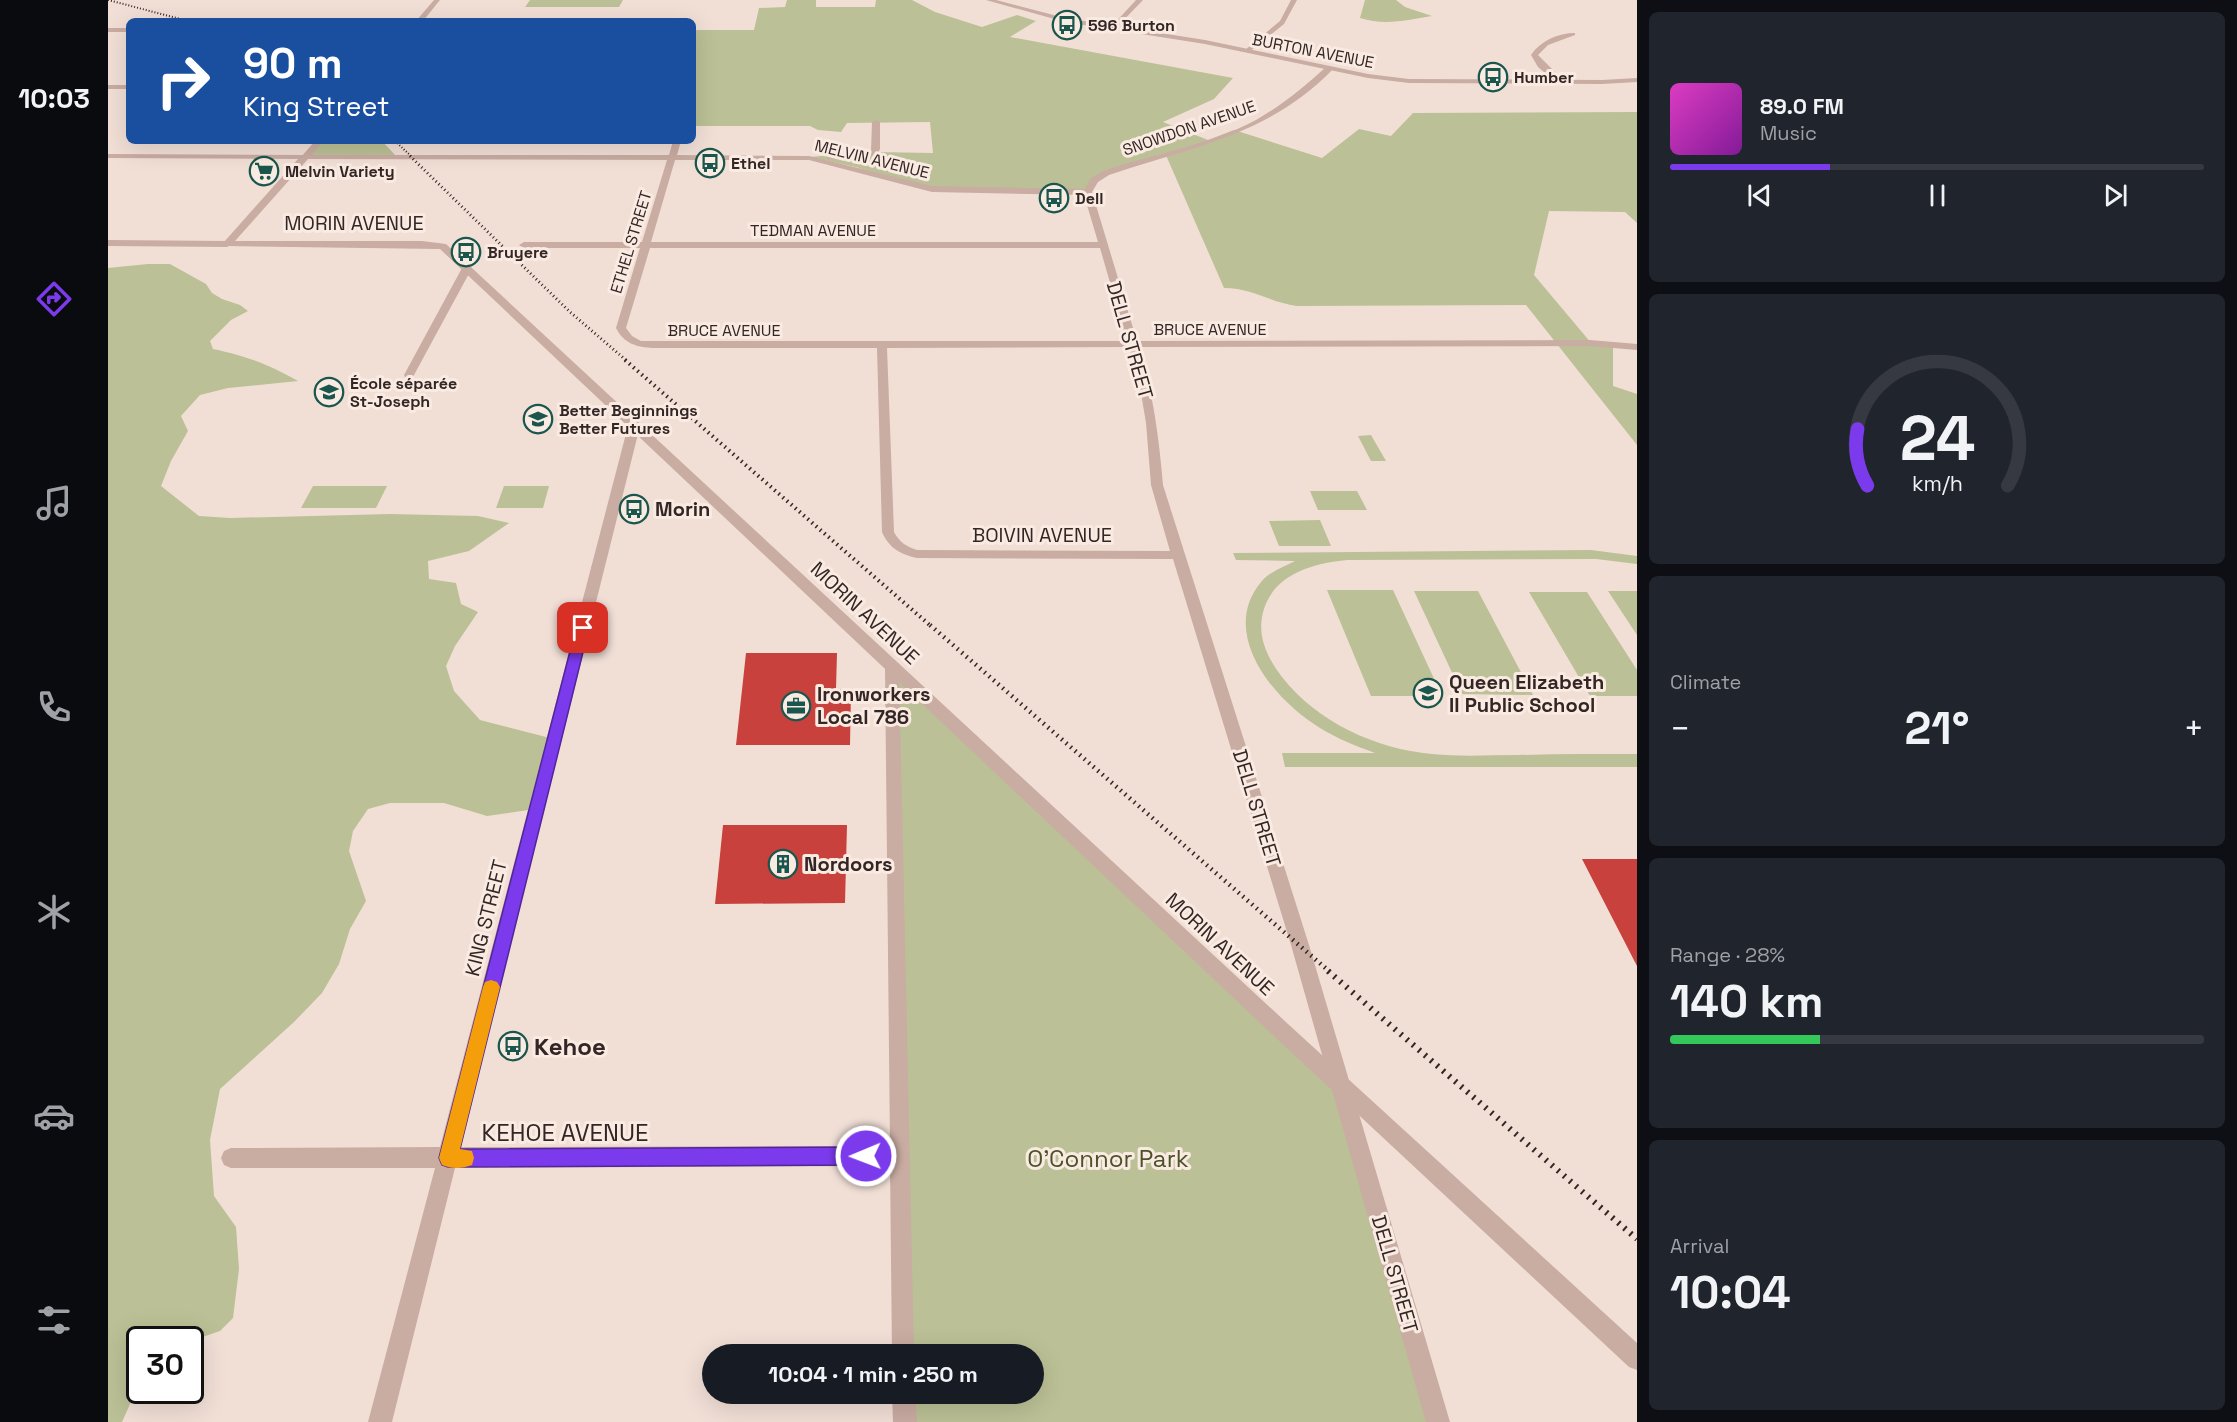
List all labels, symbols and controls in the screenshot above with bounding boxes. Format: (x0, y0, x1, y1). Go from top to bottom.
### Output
bus stop icon: 596 Burton (1051, 9, 1083, 41)
place label: 596 Burton (1088, 15, 1175, 36)
street label: BURTON AVENUE (1250, 29, 1376, 73)
text: 90 m (243, 37, 343, 90)
icon: right (144, 42, 222, 120)
bus stop icon: Humber (1477, 61, 1509, 93)
place label: Humber (1514, 67, 1574, 88)
text: 10:03 (18, 81, 90, 116)
text: King Street (243, 89, 389, 124)
text: 89.0 FM (1760, 92, 1844, 120)
street label: SNOWDON AVENUE (1120, 95, 1258, 161)
text: Music (1760, 120, 1817, 146)
street label: MELVIN AVENUE (813, 135, 931, 183)
bus stop icon: Ethel (694, 147, 726, 179)
place label: Ethel (731, 153, 771, 174)
supermarket icon: Melvin Variety (248, 155, 280, 187)
place label: Melvin Variety (285, 161, 395, 182)
icon: previous (1743, 179, 1776, 212)
icon: pause (1921, 179, 1954, 212)
icon: next (2099, 179, 2132, 212)
bus stop icon: Dell (1038, 182, 1070, 214)
street label: ETHEL STREET (605, 188, 657, 296)
place label: Dell (1075, 188, 1103, 209)
street label: MORIN AVENUE (284, 210, 424, 236)
street label: TEDMAN AVENUE (750, 220, 876, 241)
bus stop icon: Bruyere (450, 236, 482, 268)
place label: Bruyere (487, 242, 548, 263)
icon: directions (33, 278, 75, 320)
street label: DELL STREET (1101, 278, 1159, 402)
street label: BRUCE AVENUE (1154, 319, 1266, 340)
street label: BRUCE AVENUE (668, 320, 780, 341)
place label: École séparée St-Joseph (350, 373, 457, 412)
school or university icon: École séparée St-Joseph (313, 376, 345, 408)
text: 24 (1899, 399, 1975, 478)
place label: Better Beginnings Better Futures (559, 400, 698, 439)
school or university icon: Better Beginnings Better Futures (522, 403, 554, 435)
text: km/h (1911, 470, 1963, 497)
icon: music (33, 482, 75, 524)
bus stop icon: Morin (618, 493, 650, 525)
place label: Morin (655, 496, 710, 522)
street label: BOIVIN AVENUE (972, 522, 1112, 548)
street label: MORIN AVENUE (805, 556, 925, 670)
pin (557, 602, 608, 653)
icon: arrive (566, 611, 599, 644)
place label: Queen Elizabeth II Public School (1449, 669, 1604, 718)
text: Climate (1670, 669, 1741, 695)
school or university icon: Queen Elizabeth II Public School (1412, 677, 1444, 709)
place label: Ironworkers Local 786 (817, 681, 931, 730)
icon: phone (33, 686, 75, 728)
office icon: Ironworkers Local 786 (780, 690, 812, 722)
text: 21° (1905, 700, 1969, 757)
text: − (1670, 708, 1690, 750)
text: + (2184, 708, 2204, 750)
street label: DELL STREET (1227, 746, 1287, 870)
building icon: Nordoors (767, 848, 799, 880)
place label: Nordoors (804, 851, 893, 877)
street label: KING STREET (459, 857, 513, 979)
street label: MORIN AVENUE (1160, 887, 1280, 1001)
icon: climate (33, 891, 75, 933)
text: Range · 28% (1670, 942, 1785, 968)
text: 140 km (1670, 973, 1823, 1030)
bus stop icon: Kehoe (497, 1030, 529, 1062)
place label: Kehoe (534, 1031, 606, 1062)
icon: car (33, 1095, 75, 1137)
street label: KEHOE AVENUE (482, 1117, 648, 1148)
position arrow (834, 1124, 898, 1188)
park label: O'Connor Park (1027, 1143, 1189, 1174)
street label: DELL STREET (1366, 1212, 1424, 1336)
text: Arrival (1670, 1233, 1729, 1259)
text: 10:04 (1670, 1264, 1791, 1321)
icon: filters (33, 1299, 75, 1341)
speed limit sign: 30 (126, 1326, 204, 1404)
text: 10:04 · 1 min · 250 m (768, 1360, 978, 1388)

